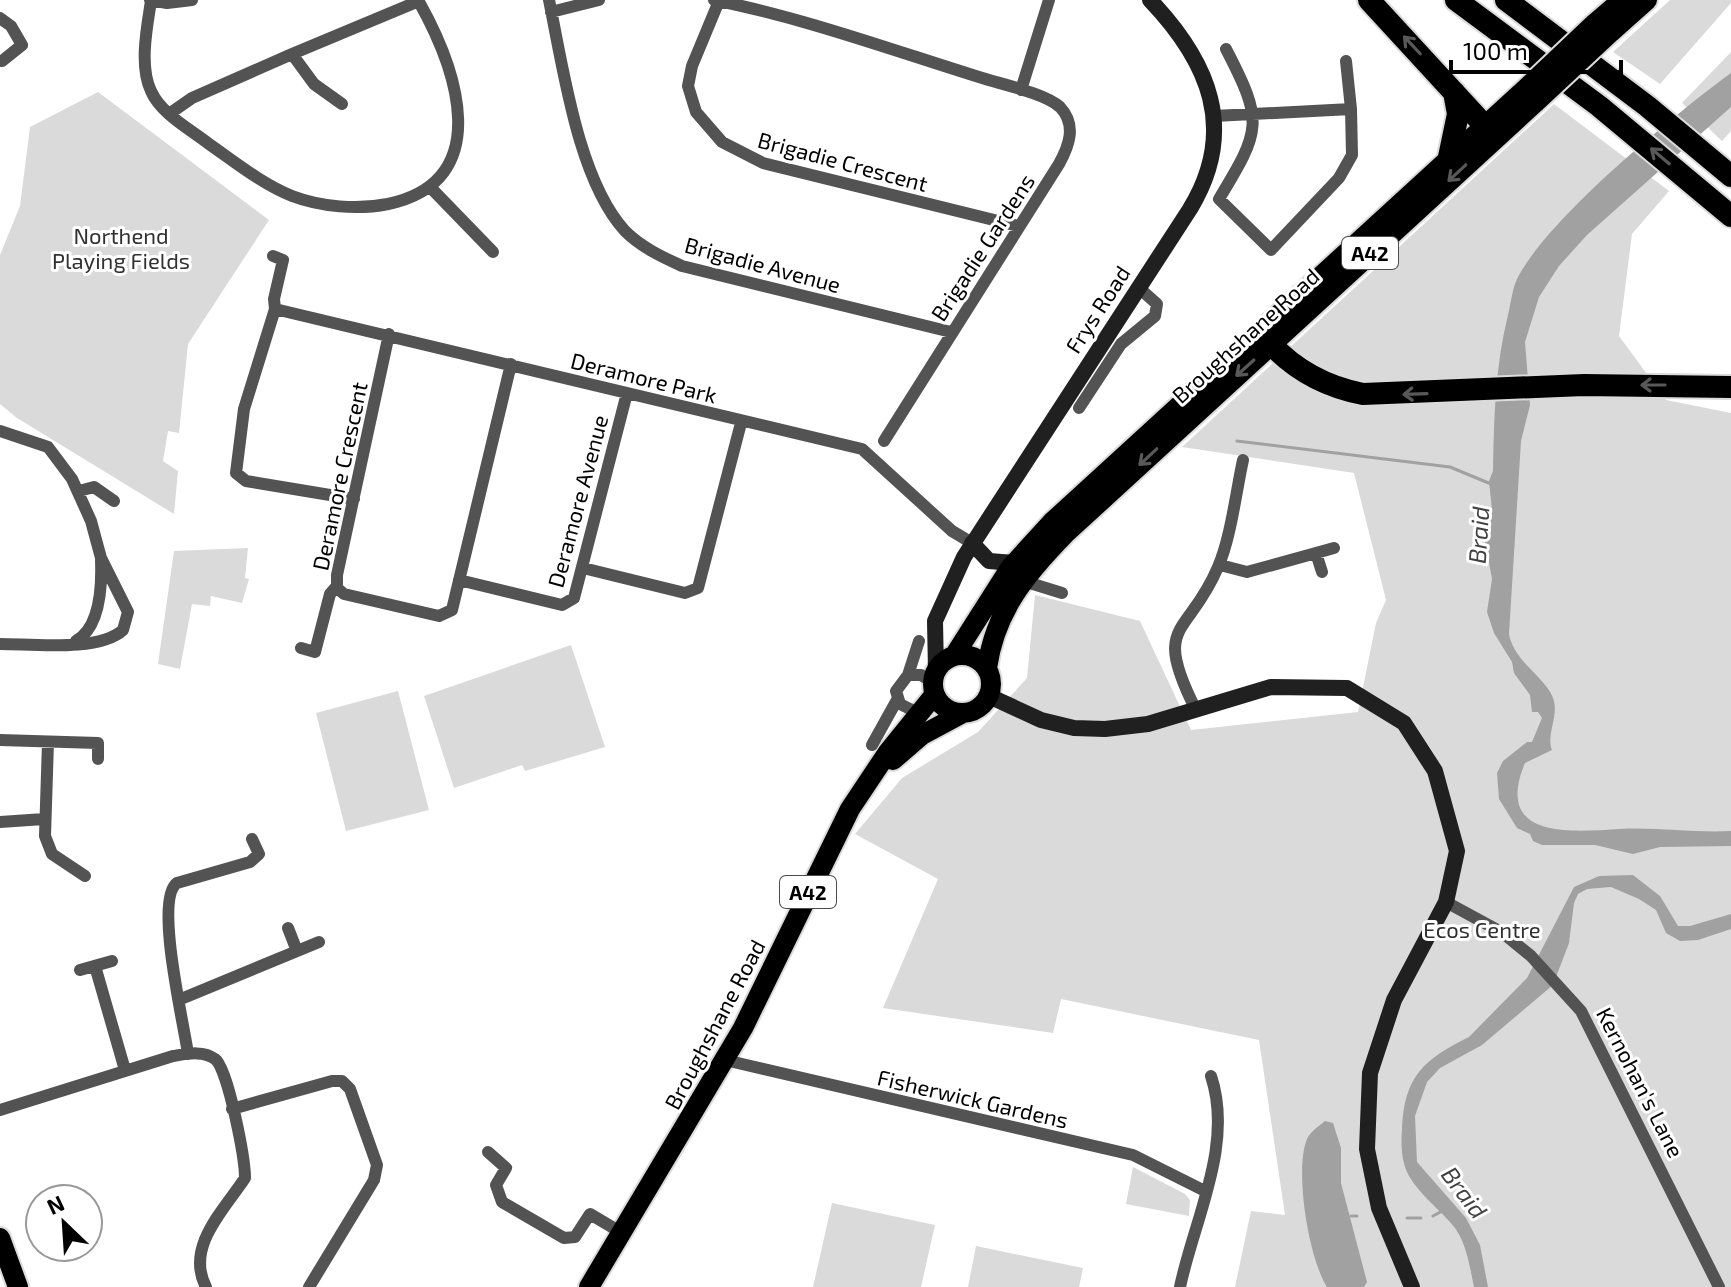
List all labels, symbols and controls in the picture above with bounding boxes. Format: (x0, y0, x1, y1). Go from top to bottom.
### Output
scale bar (1451, 24, 1621, 74)
one-way arrow (1402, 35, 1421, 55)
text: 100 m (1463, 36, 1528, 65)
street label: Brigadie Crescent (755, 126, 931, 196)
one-way arrow (1650, 147, 1670, 165)
one-way arrow (1448, 164, 1468, 182)
street label: Brigadie Gardens (925, 169, 1039, 325)
park label: Northend Playing Fields (52, 222, 190, 273)
street label: Brigadie Avenue (682, 231, 844, 297)
road number: A42 (1342, 237, 1398, 269)
street label: Frys Road (1059, 261, 1135, 357)
street label: Broughshane Road (1166, 262, 1324, 408)
street label: Deramore Park (568, 346, 720, 408)
one-way arrow (1235, 358, 1256, 377)
one-way arrow (1640, 377, 1667, 393)
street label: Deramore Crescent (306, 379, 372, 573)
one-way arrow (1403, 387, 1429, 402)
street label: Deramore Avenue (541, 412, 613, 590)
one-way arrow (1138, 447, 1158, 465)
water label: Braid (1462, 505, 1494, 565)
road number: A42 (780, 876, 836, 908)
park label: Ecos Centre (1423, 916, 1541, 942)
street label: Broughshane Road (658, 935, 770, 1113)
street label: Kernohan's Lane (1592, 1003, 1690, 1161)
street label: Fisherwick Gardens (875, 1063, 1071, 1133)
water label: Braid (1436, 1160, 1494, 1224)
north arrow (24, 1183, 104, 1263)
text: N (42, 1189, 68, 1219)

